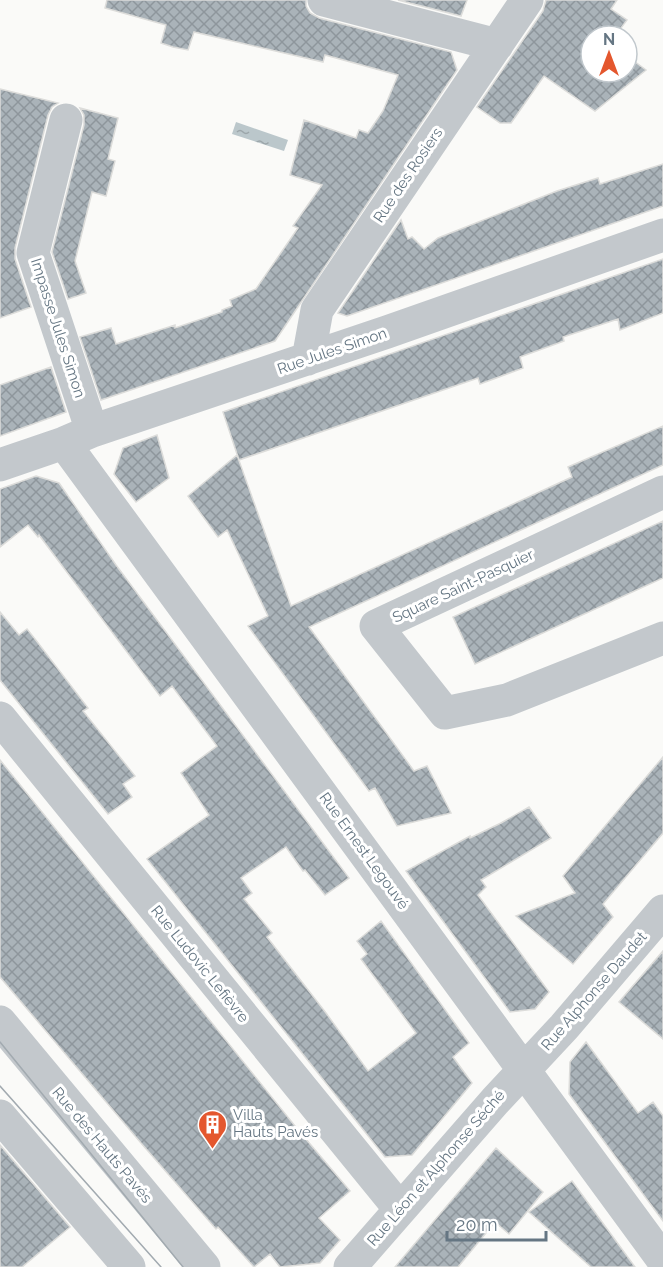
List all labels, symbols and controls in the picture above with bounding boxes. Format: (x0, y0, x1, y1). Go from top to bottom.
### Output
north arrow (579, 24, 639, 84)
text: N (603, 30, 615, 49)
street label: Rue des Rosiers (370, 124, 446, 226)
street label: Impasse Jules Simon (27, 256, 89, 400)
street label: Rue Jules Simon (275, 324, 389, 378)
street label: Square Saint-Pasquier (389, 545, 537, 627)
street label: Rue Ernest Legouvé (316, 789, 413, 913)
street label: Rue Ludovic Lefièvre (147, 902, 253, 1026)
street label: Rue Alphonse Daudet (538, 928, 650, 1054)
street label: Rue des Hauts Pavés (48, 1083, 156, 1207)
street label: Rue Léon et Alphonse Séché (363, 1086, 509, 1250)
place label: Villa Hauts Pavés (233, 1106, 318, 1141)
building icon: Villa Hauts Pavés (196, 1108, 228, 1150)
scale bar (447, 1204, 546, 1242)
text: 20 m (456, 1214, 498, 1235)

